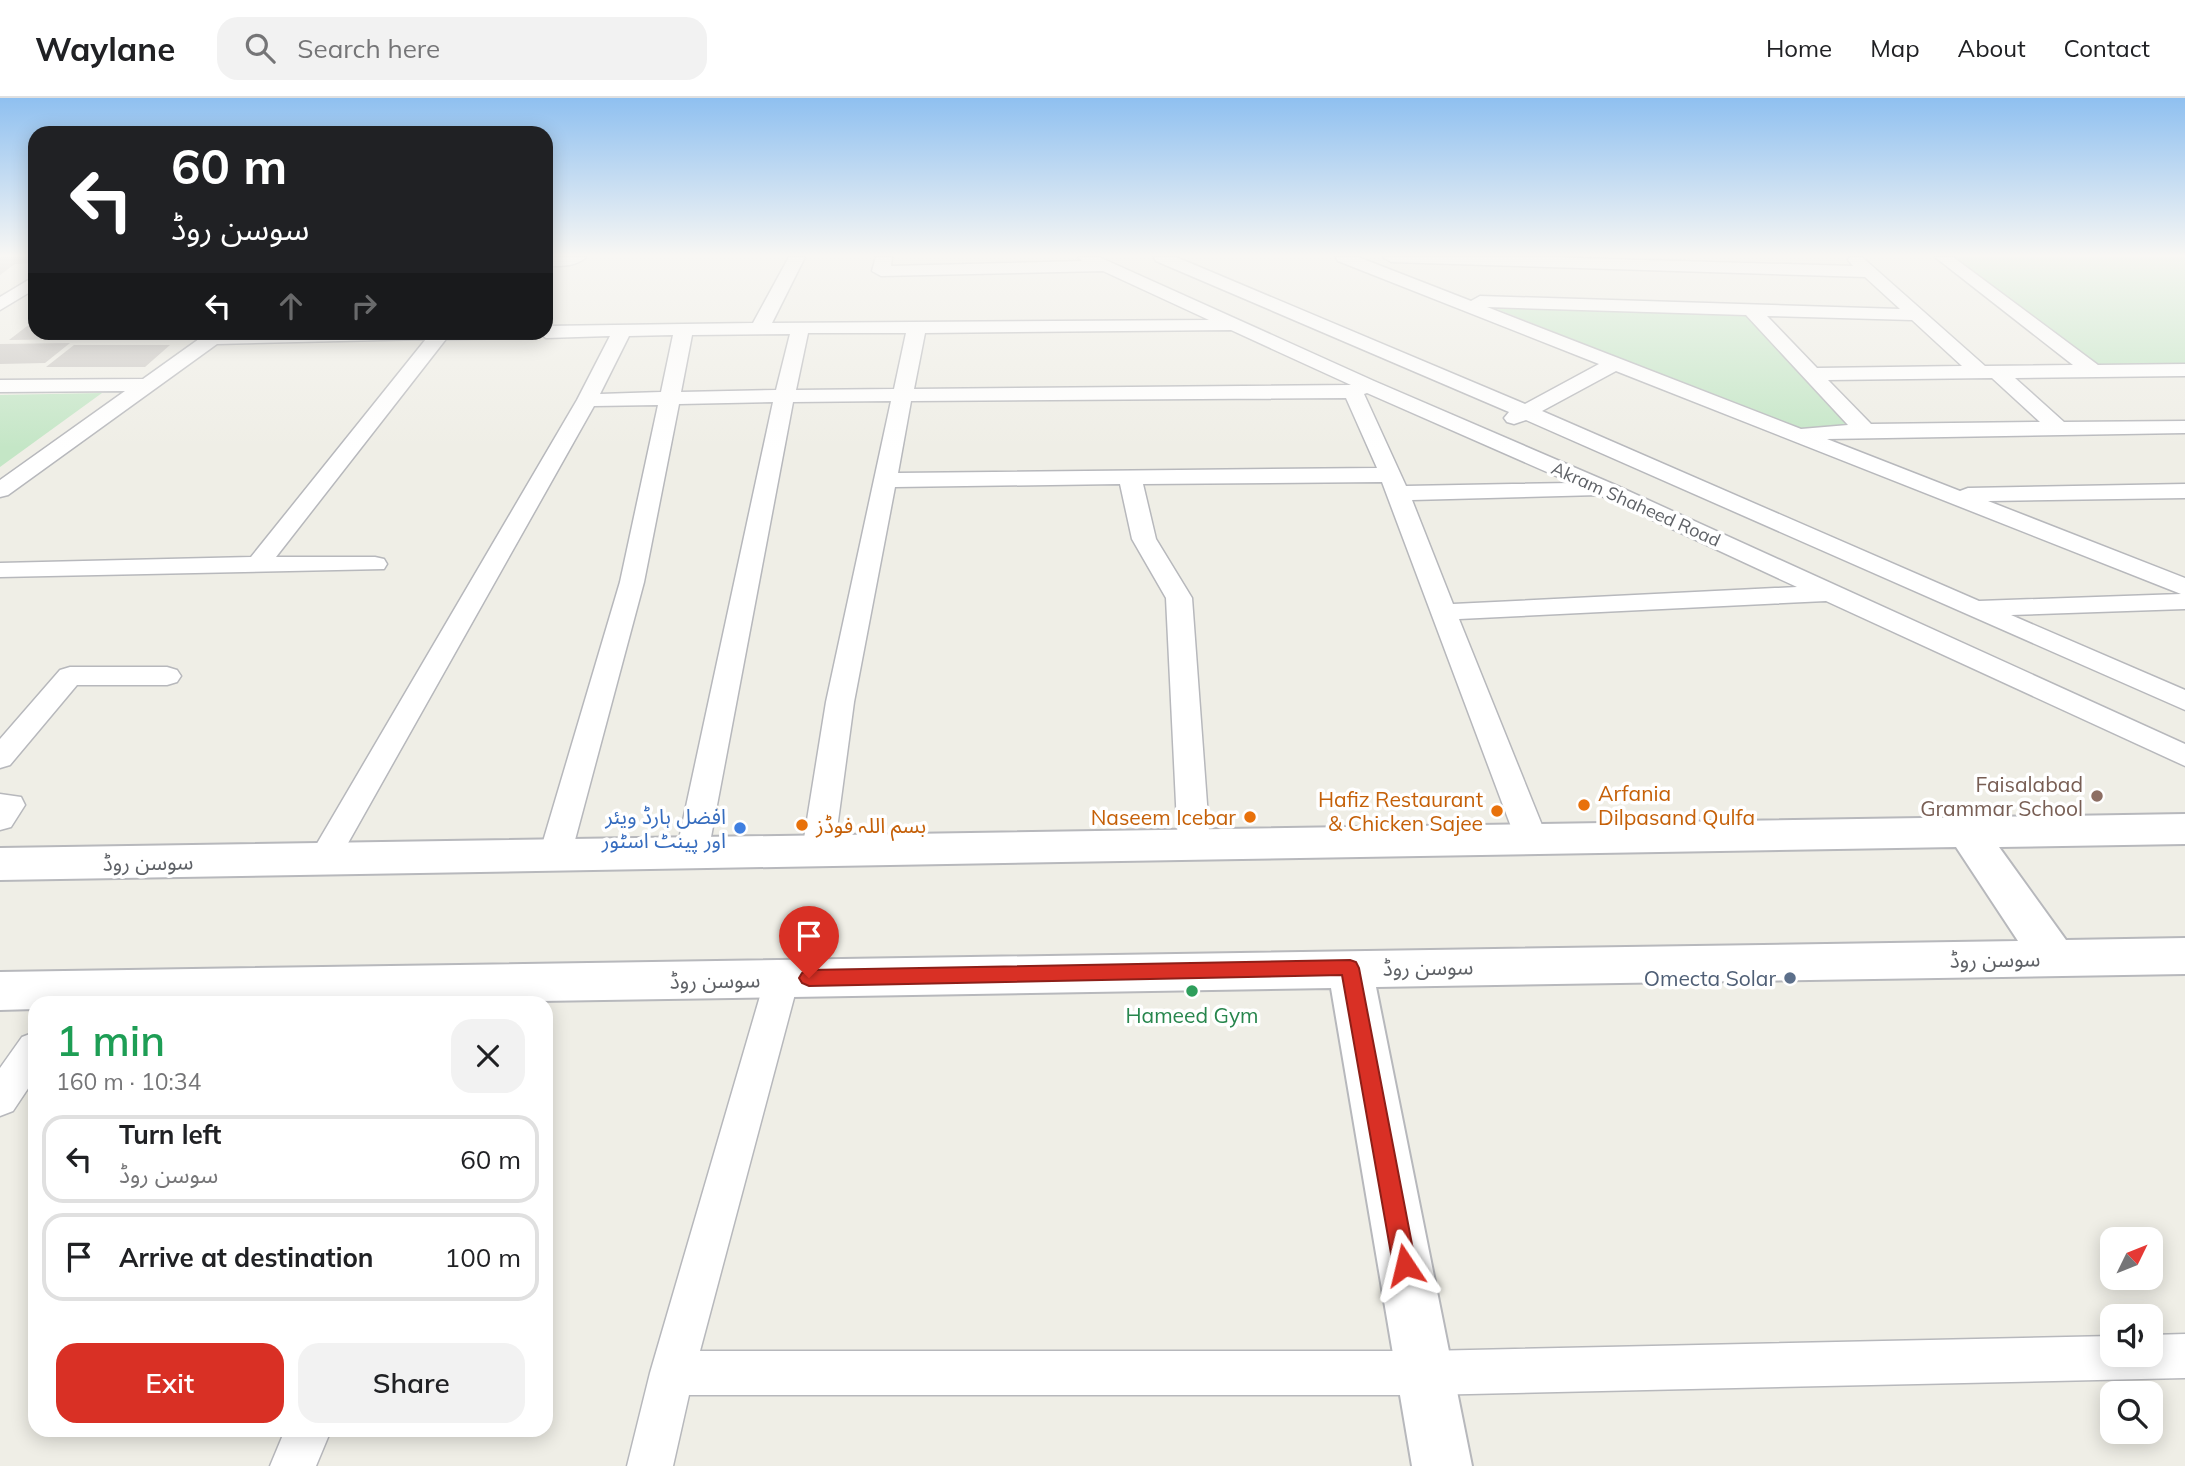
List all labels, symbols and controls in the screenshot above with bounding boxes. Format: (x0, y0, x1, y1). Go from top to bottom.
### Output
search box (217, 17, 707, 80)
text: Waylane (35, 28, 175, 69)
icon: search (241, 29, 279, 67)
text: Search here (297, 32, 440, 65)
text: Home (1766, 33, 1832, 63)
text: Map (1870, 33, 1920, 63)
text: About (1958, 33, 2026, 63)
text: Contact (2064, 33, 2150, 63)
text: 60 m (171, 135, 287, 196)
icon: left (56, 154, 147, 245)
text: سوسن روڈ (171, 208, 309, 248)
icon: left (199, 287, 237, 325)
icon: ahead (272, 287, 310, 325)
icon: right (345, 287, 383, 325)
street label: Akram Shaheed Road (1548, 456, 1724, 552)
place label: Faisalabad Grammar School (1920, 771, 2083, 821)
place label: Arfania Dilpasand Qulfa (1598, 780, 1755, 830)
place label: Hafiz Restaurant & Chicken Sajee (1318, 786, 1483, 836)
marker: Faisalabad Grammar School (2089, 788, 2105, 804)
marker: Arfania Dilpasand Qulfa (1576, 797, 1592, 813)
place label: افضل ہارڈ ویئر اور پینٹ اسٹور (601, 803, 726, 854)
marker: Hafiz Restaurant & Chicken Sajee (1489, 803, 1505, 819)
place label: Naseem Icebar (1091, 804, 1236, 830)
marker: Naseem Icebar (1242, 809, 1258, 825)
place label: بسم اللہ فوڈز (815, 812, 926, 841)
marker: بسم اللہ فوڈز (794, 817, 810, 833)
marker: افضل ہارڈ ویئر اور پینٹ اسٹور (732, 820, 748, 836)
street label: سوسن روڈ (102, 848, 194, 876)
pin (779, 906, 839, 978)
icon: arrive (790, 917, 828, 955)
street label: سوسن روڈ (1949, 945, 2041, 973)
street label: سوسن روڈ (1382, 953, 1474, 981)
place label: Omecta Solar (1644, 965, 1776, 991)
street label: سوسن روڈ (669, 966, 761, 994)
marker: Omecta Solar (1782, 970, 1798, 986)
marker: Hameed Gym (1184, 983, 1200, 999)
place label: Hameed Gym (1126, 1002, 1259, 1028)
text: 1 min (56, 1014, 165, 1067)
button: close (451, 1019, 525, 1093)
text: 160 m · 10:34 (56, 1067, 201, 1096)
text: Turn left (119, 1118, 221, 1151)
icon: left (60, 1140, 98, 1178)
text: 60 m (460, 1143, 521, 1176)
text: سوسن روڈ (119, 1160, 218, 1189)
north arrow (2100, 1227, 2163, 1290)
map controls (2100, 1227, 2163, 1444)
position arrow (1368, 1228, 1442, 1302)
icon: arrive (60, 1238, 98, 1276)
text: Arrive at destination (119, 1241, 374, 1274)
text: 100 m (445, 1241, 521, 1274)
button: sound (2100, 1304, 2163, 1367)
button: Exit (56, 1343, 284, 1423)
button: Share (298, 1343, 525, 1423)
button: search (2100, 1381, 2163, 1444)

